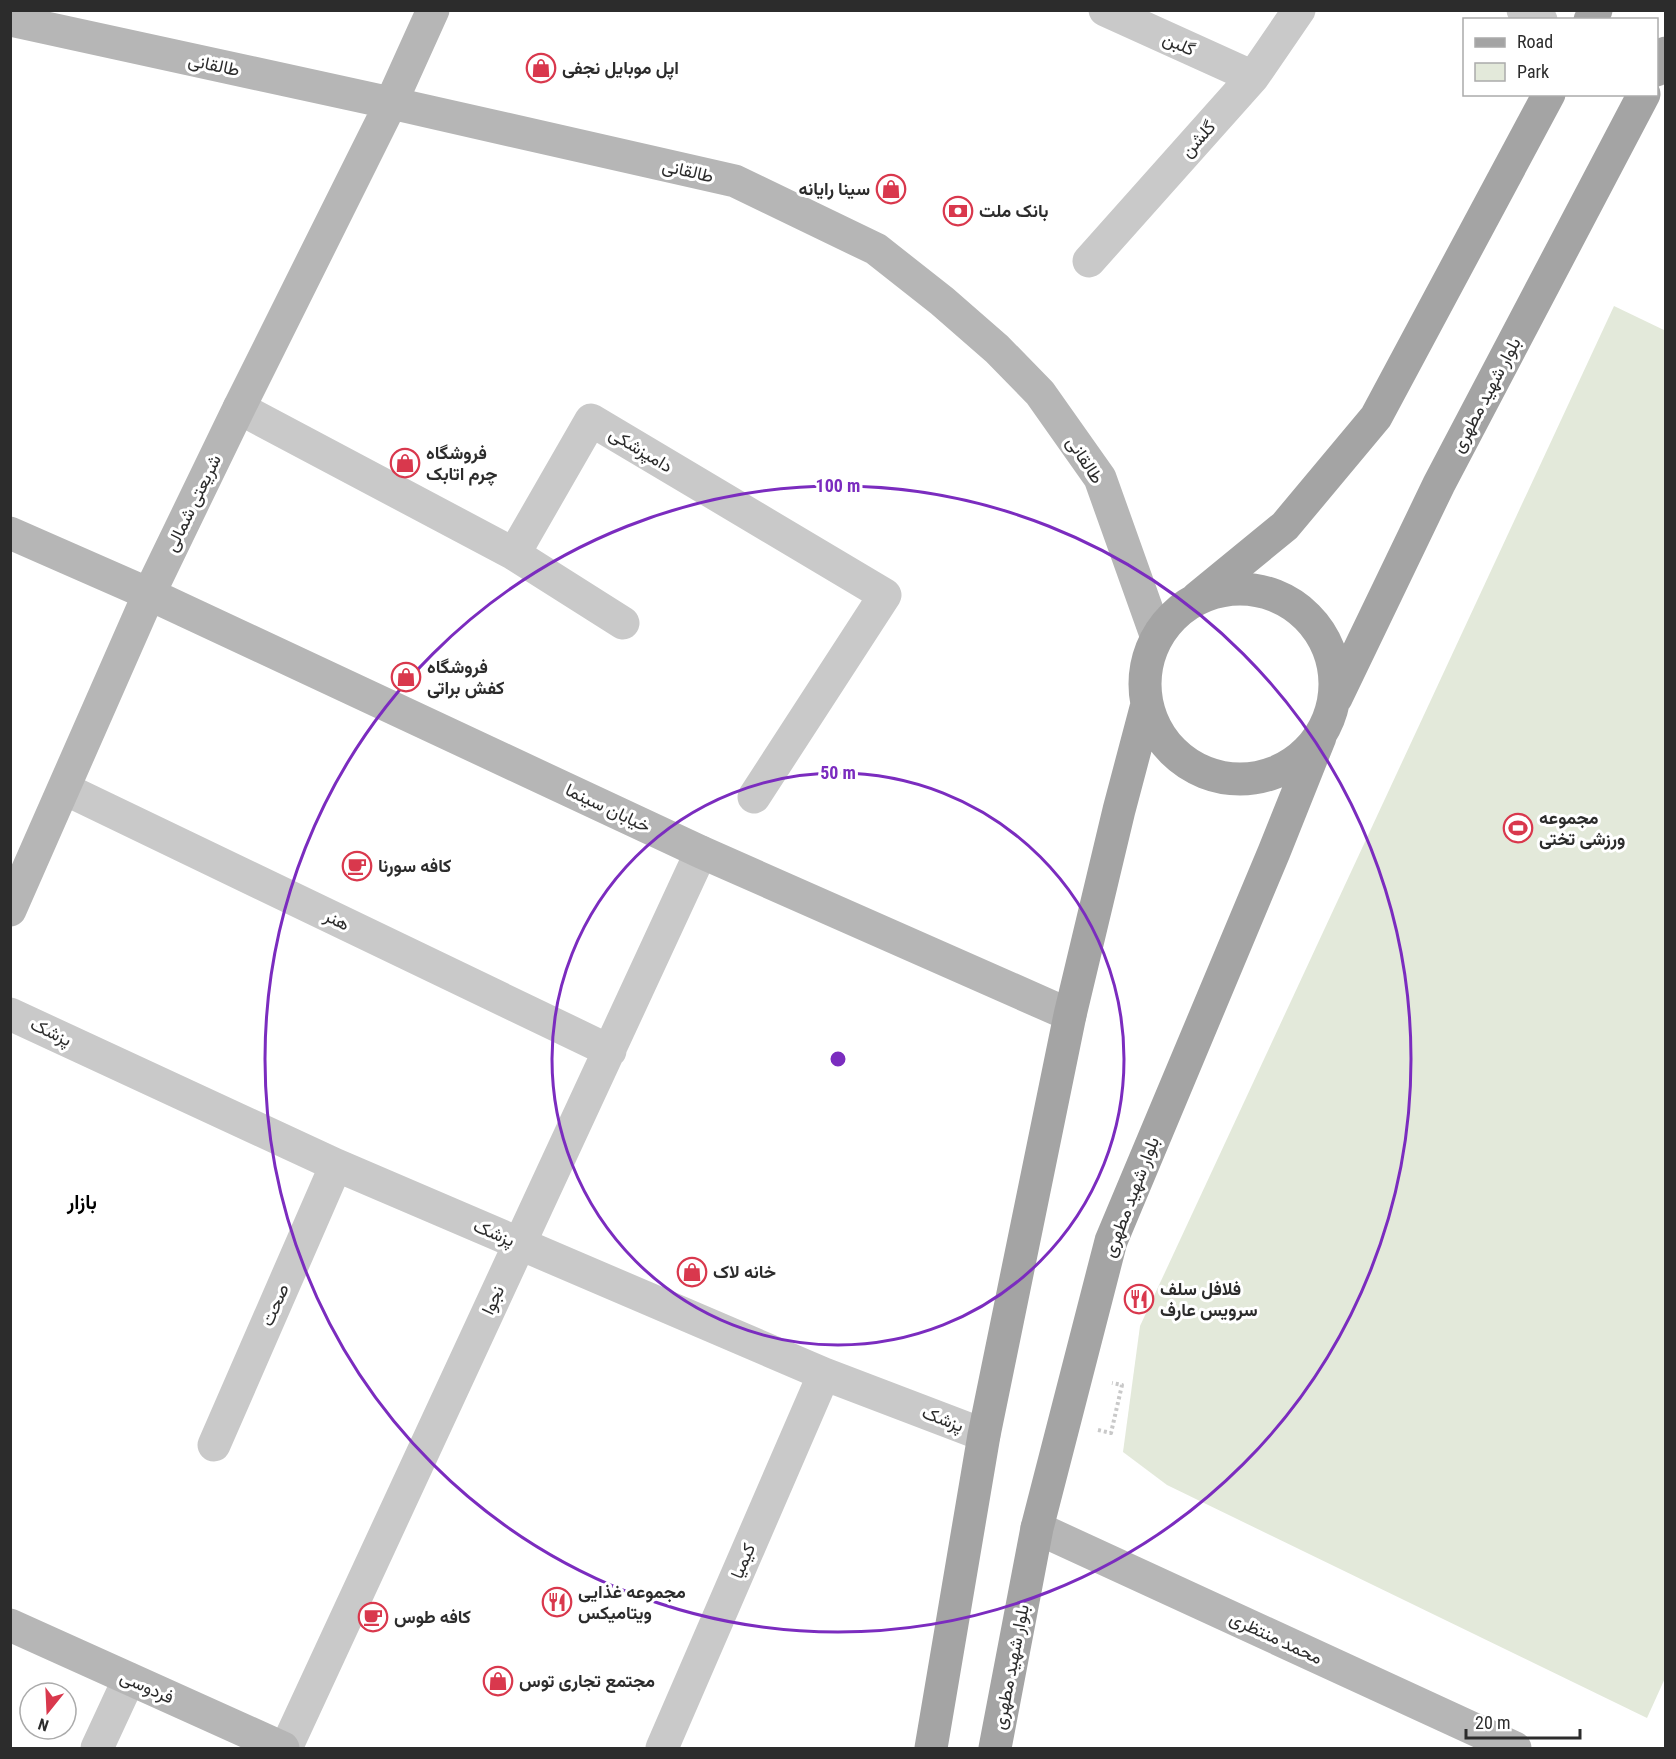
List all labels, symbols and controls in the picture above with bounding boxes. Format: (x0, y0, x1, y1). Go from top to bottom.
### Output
legend (1463, 18, 1658, 96)
street label: گلبن (1159, 27, 1199, 61)
text: Road (1517, 31, 1553, 52)
street label: طالقانی (186, 49, 242, 81)
shop icon: اپل موبایل نجفی (525, 52, 557, 84)
place label: اپل موبایل نجفی (562, 57, 679, 80)
text: Park (1517, 61, 1549, 82)
street label: گلشن (1176, 116, 1220, 162)
street label: طالقانی (660, 154, 716, 188)
shop icon: سینا رایانه (875, 173, 907, 205)
place label: سینا رایانه (798, 178, 870, 200)
bank icon: بانک ملت (942, 195, 974, 227)
place label: بانک ملت (979, 200, 1048, 222)
street label: بلوار شهید مطهری (1446, 334, 1526, 456)
street label: دامپزشکی (605, 423, 677, 478)
street label: طالقانی (1062, 432, 1108, 488)
place label: فروشگاه چرم اتابک (426, 442, 498, 486)
shop icon: فروشگاه چرم اتابک (389, 447, 421, 479)
street label: شریعتی شمالی (160, 451, 226, 555)
text: 100 m (816, 475, 860, 496)
place label: فروشگاه کفش براتی (427, 656, 504, 699)
shop icon: فروشگاه کفش براتی (390, 661, 422, 693)
text: 50 m (820, 762, 856, 783)
street label: خیابان سینما (562, 779, 654, 836)
place label: مجموعه ورزشی تختی (1539, 807, 1625, 850)
sports icon: مجموعه ورزشی تختی (1502, 812, 1534, 844)
cafe icon: کافه سورنا (341, 850, 373, 882)
place label: کافه سورنا (378, 855, 451, 877)
street label: هنر (320, 904, 353, 935)
street label: پزشک (26, 1013, 75, 1052)
centre of rings (828, 1049, 848, 1069)
street label: بلوار شهید مطهری (1098, 1134, 1164, 1260)
district label: بازار (66, 1190, 97, 1215)
street label: پزشک (470, 1214, 518, 1252)
shop icon: خانه لاک (676, 1256, 708, 1288)
place label: خانه لاک (713, 1261, 776, 1282)
place label: فلافل سلف سرویس عارف (1160, 1278, 1258, 1321)
street label: صحت (256, 1280, 293, 1329)
street label: نجوا (477, 1282, 509, 1318)
restaurant icon: فلافل سلف سرویس عارف (1123, 1283, 1155, 1315)
street label: پزشک (919, 1401, 967, 1438)
street label: کیمیا (726, 1540, 759, 1582)
place label: مجموعه غذایی ویتامیکس (578, 1581, 686, 1624)
restaurant icon: مجموعه غذایی ویتامیکس (541, 1586, 573, 1618)
cafe icon: کافه طوس (357, 1601, 389, 1633)
street label: بلوار شهید مطهری (988, 1602, 1034, 1732)
place label: کافه طوس (394, 1606, 471, 1628)
street label: محمد منتظری (1226, 1607, 1326, 1669)
shop icon: مجتمع تجارى توس (482, 1665, 514, 1697)
street label: فردوسی (117, 1666, 177, 1708)
place label: مجتمع تجارى توس (519, 1670, 655, 1693)
north arrow (18, 1681, 78, 1741)
scale bar (1466, 1702, 1580, 1740)
text: 20 m (1475, 1712, 1510, 1733)
text: N (36, 1714, 51, 1735)

